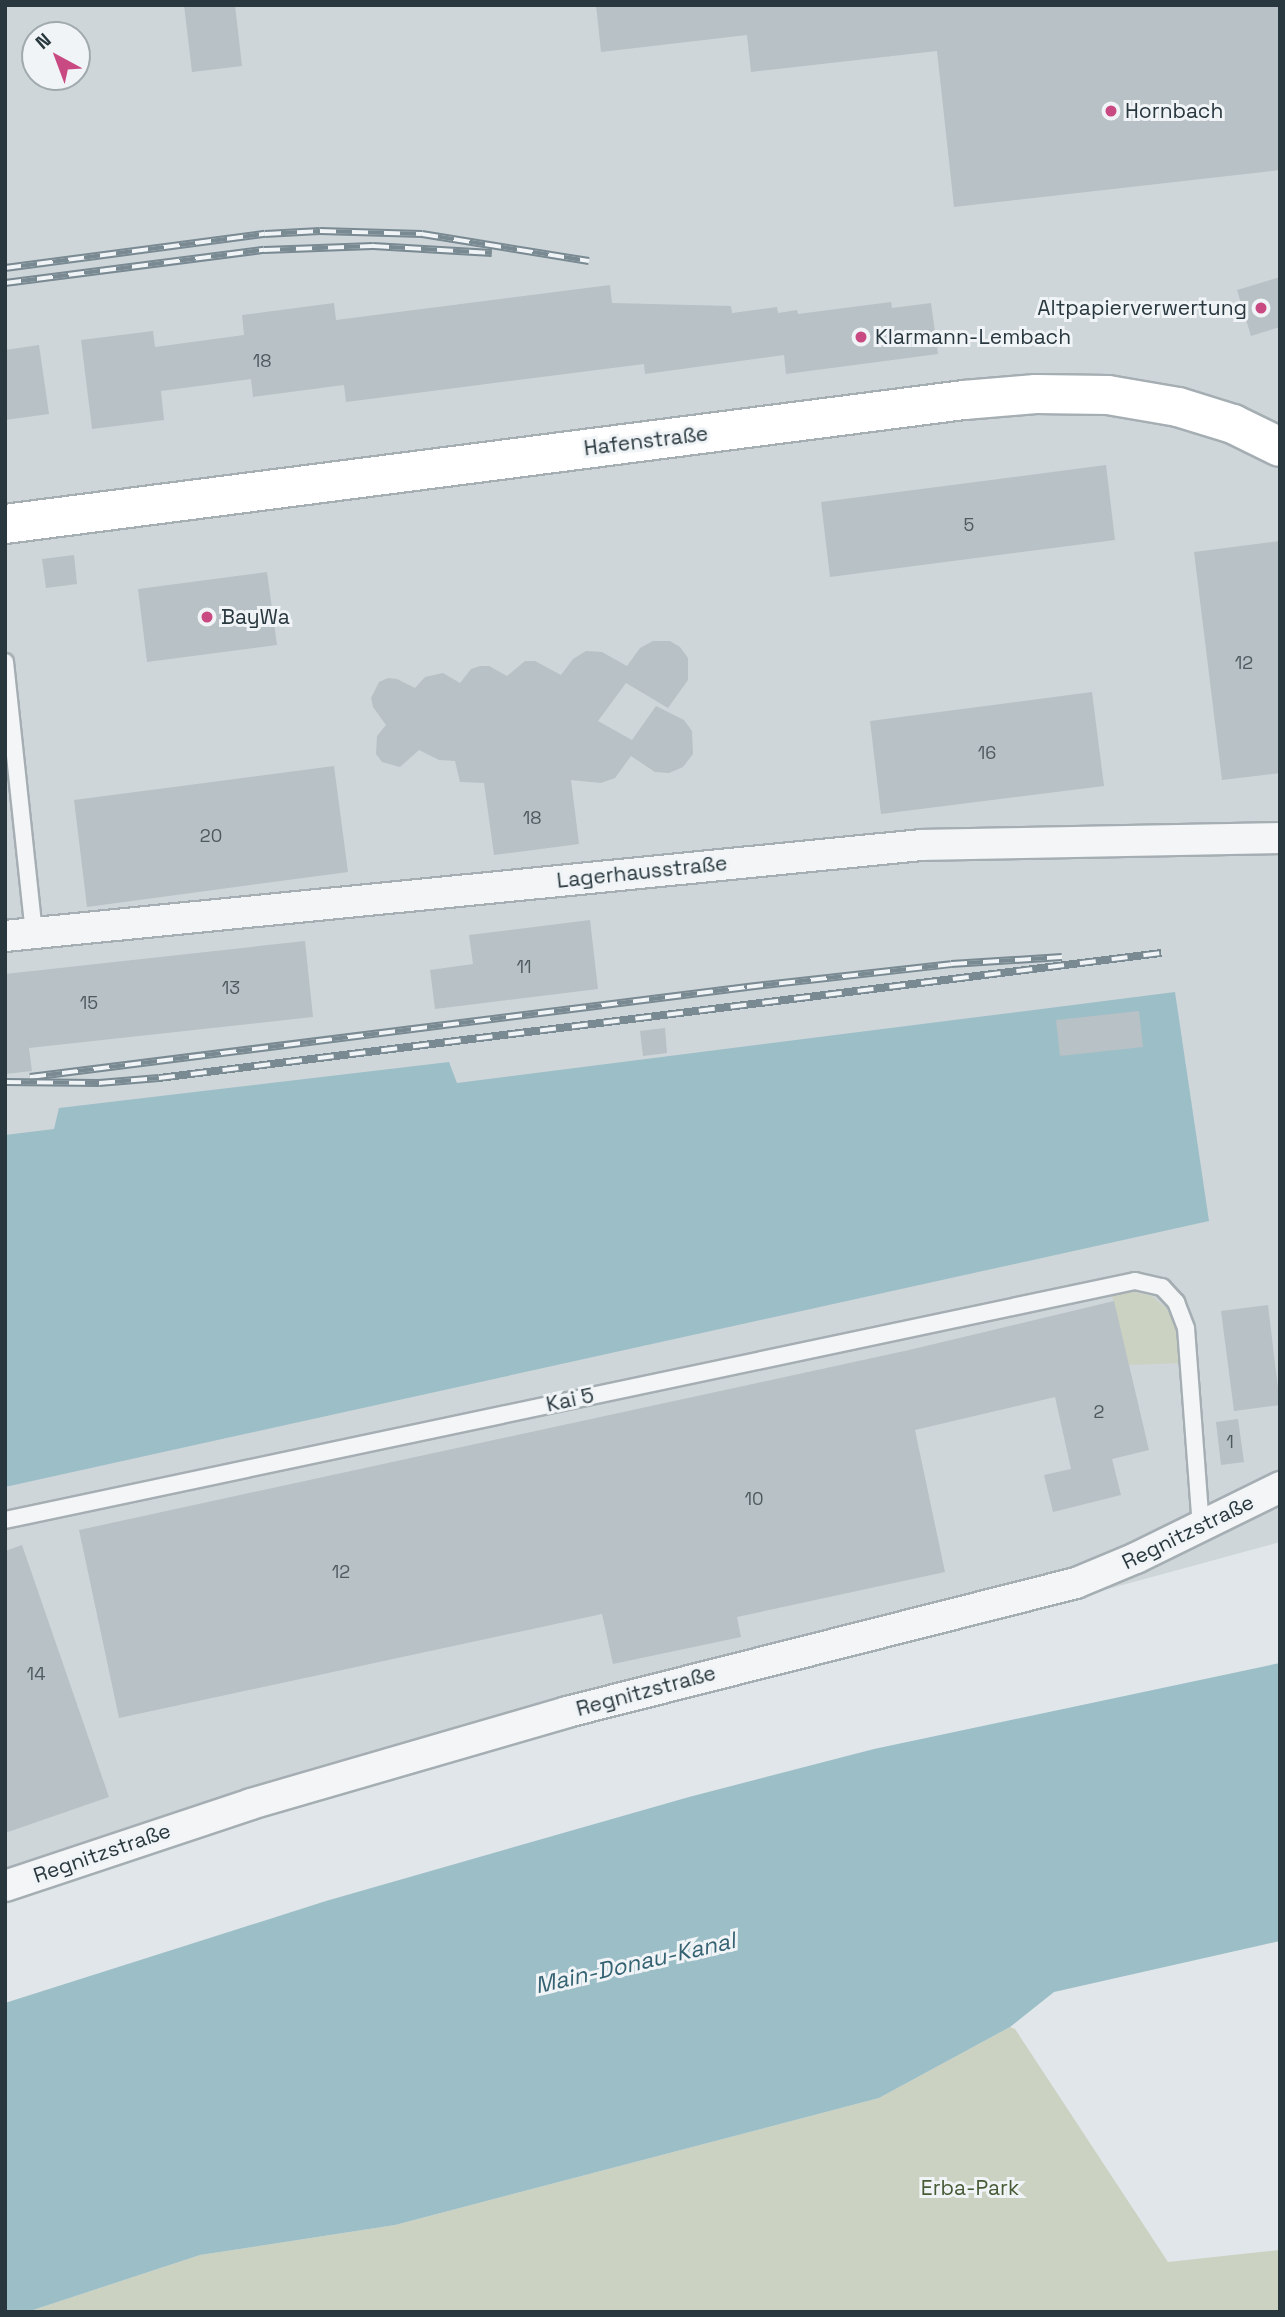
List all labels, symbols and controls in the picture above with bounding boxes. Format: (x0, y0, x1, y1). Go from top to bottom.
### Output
north arrow (21, 21, 91, 91)
text: N (30, 28, 56, 55)
place label: Hornbach (1125, 98, 1223, 124)
marker: Hornbach (1103, 103, 1119, 119)
place label: Altpapierverwertung (1037, 295, 1247, 321)
marker: Altpapierverwertung (1253, 300, 1269, 316)
place label: Klarmann-Lembach (875, 324, 1071, 350)
marker: Klarmann-Lembach (853, 329, 869, 345)
house number: 18 (253, 350, 271, 372)
street label: Hafenstraße (582, 421, 710, 461)
house number: 5 (964, 514, 974, 536)
place label: BayWa (221, 604, 290, 630)
marker: BayWa (199, 609, 215, 625)
house number: 12 (1235, 652, 1253, 674)
house number: 16 (978, 742, 996, 764)
house number: 18 (523, 807, 541, 829)
house number: 20 (200, 825, 222, 847)
street label: Lagerhausstraße (555, 851, 729, 893)
house number: 11 (516, 956, 532, 978)
house number: 13 (222, 977, 240, 999)
house number: 15 (80, 992, 98, 1014)
street label: Kai 5 (544, 1383, 596, 1417)
house number: 2 (1094, 1401, 1104, 1423)
house number: 1 (1226, 1431, 1234, 1453)
house number: 10 (744, 1488, 764, 1510)
street label: Regnitzstraße (1118, 1489, 1258, 1575)
house number: 12 (332, 1561, 350, 1583)
street label: Regnitzstraße (573, 1660, 719, 1722)
house number: 14 (27, 1663, 45, 1685)
street label: Regnitzstraße (30, 1818, 174, 1888)
water label: Main-Donau-Kanal (532, 1927, 738, 1999)
park label: Erba-Park (921, 2175, 1019, 2201)

